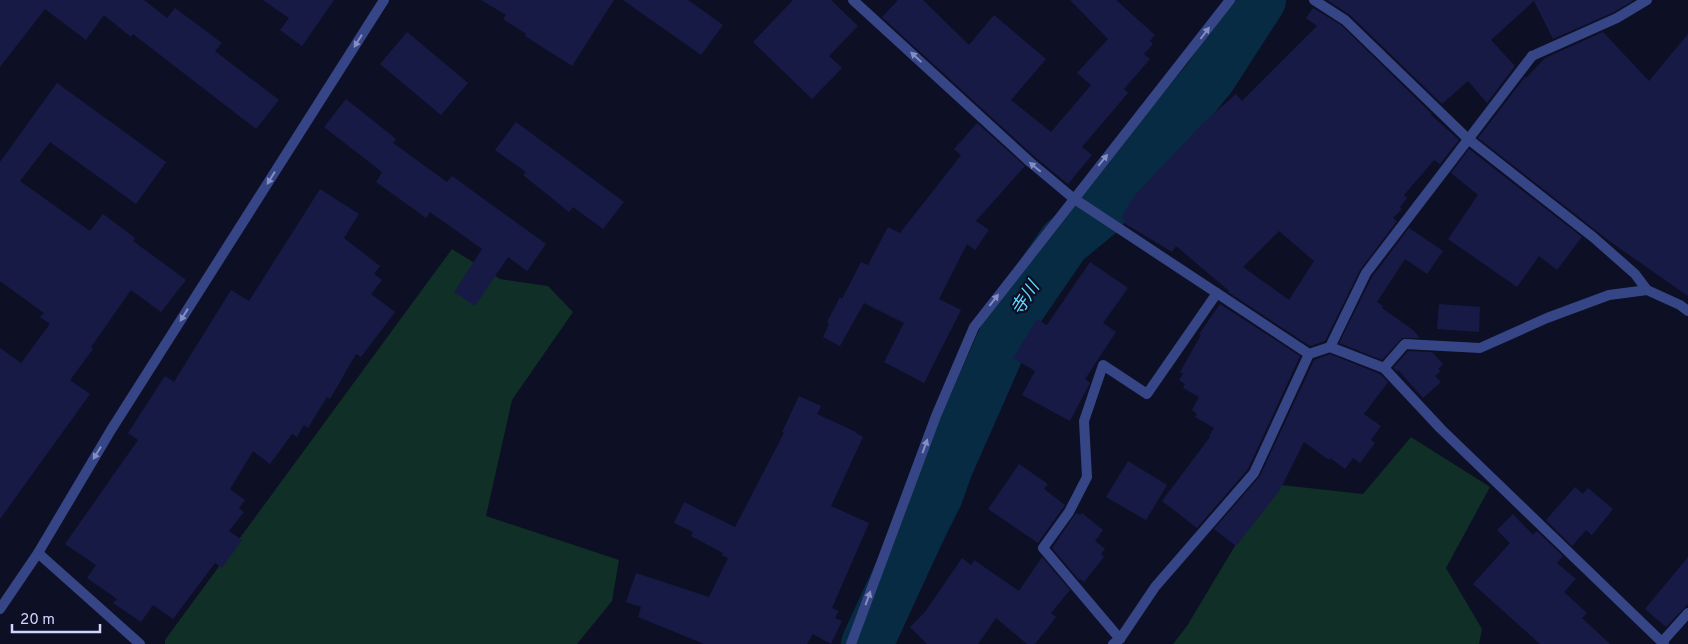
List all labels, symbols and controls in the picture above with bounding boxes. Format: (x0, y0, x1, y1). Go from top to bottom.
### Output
one-way arrow (1199, 27, 1210, 40)
one-way arrow (353, 34, 362, 47)
one-way arrow (910, 51, 922, 63)
one-way arrow (1098, 154, 1109, 167)
one-way arrow (1030, 161, 1042, 173)
one-way arrow (266, 171, 275, 185)
water label: 寺川 (1007, 276, 1047, 320)
one-way arrow (989, 294, 1000, 307)
one-way arrow (179, 309, 188, 322)
one-way arrow (921, 438, 929, 453)
one-way arrow (93, 446, 102, 459)
one-way arrow (865, 591, 872, 606)
scale bar (12, 602, 100, 634)
text: 20 m (20, 611, 55, 630)

